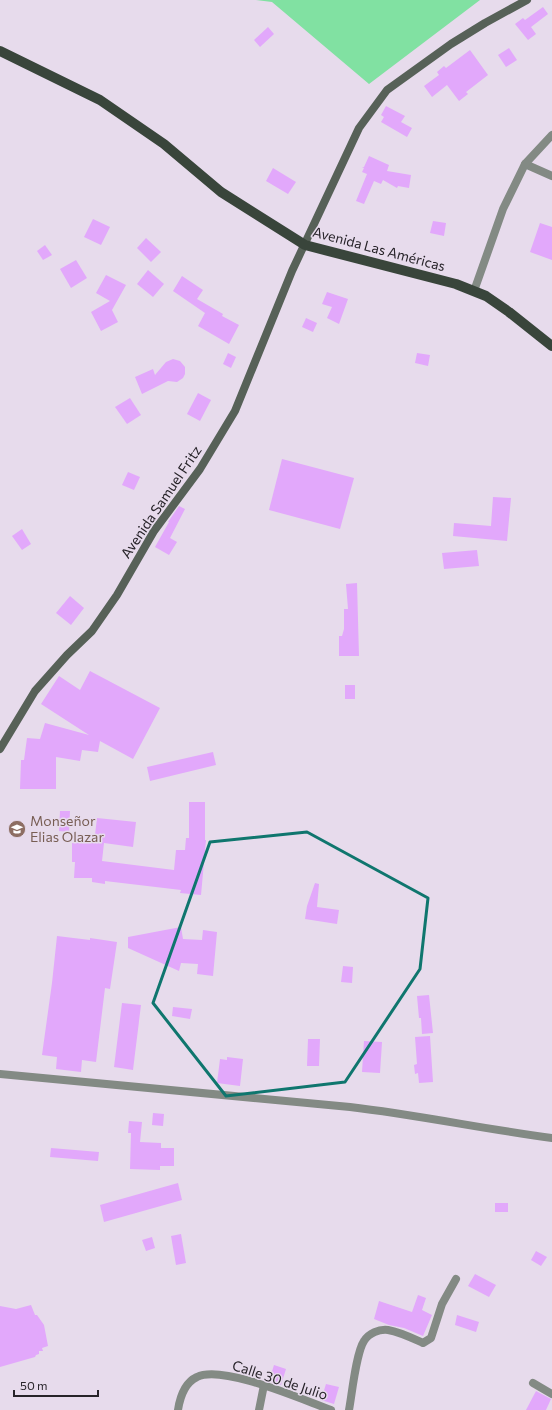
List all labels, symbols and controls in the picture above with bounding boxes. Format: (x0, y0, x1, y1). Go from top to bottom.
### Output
street label: Avenida Las Américas (311, 223, 447, 274)
street label: Avenida Samuel Fritz (117, 442, 205, 561)
place label: Monseñor Elias Olazar (30, 812, 104, 845)
school or university icon: Monseñor Elias Olazar (7, 819, 27, 839)
street label: Calle 30 de Julio (230, 1356, 330, 1403)
scale bar (14, 1372, 98, 1398)
text: 50 m (20, 1378, 48, 1392)

